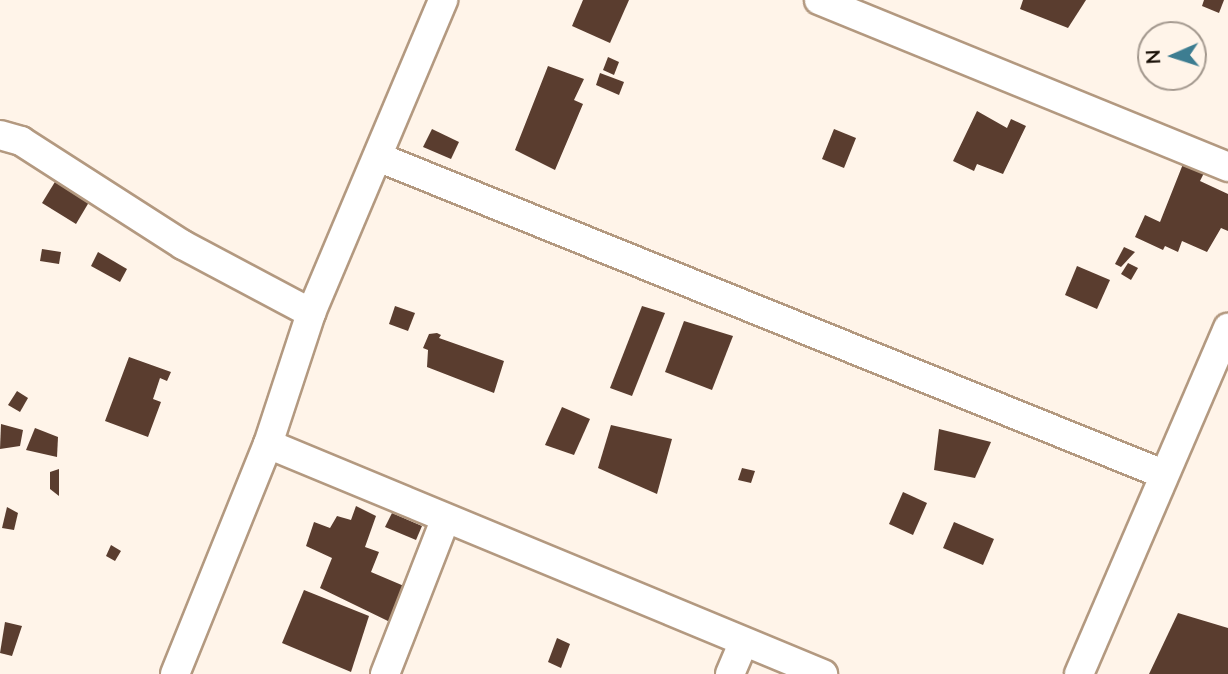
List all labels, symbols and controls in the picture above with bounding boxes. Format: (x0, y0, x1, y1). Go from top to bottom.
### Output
north arrow (1137, 21, 1207, 91)
text: N (1141, 49, 1164, 65)

